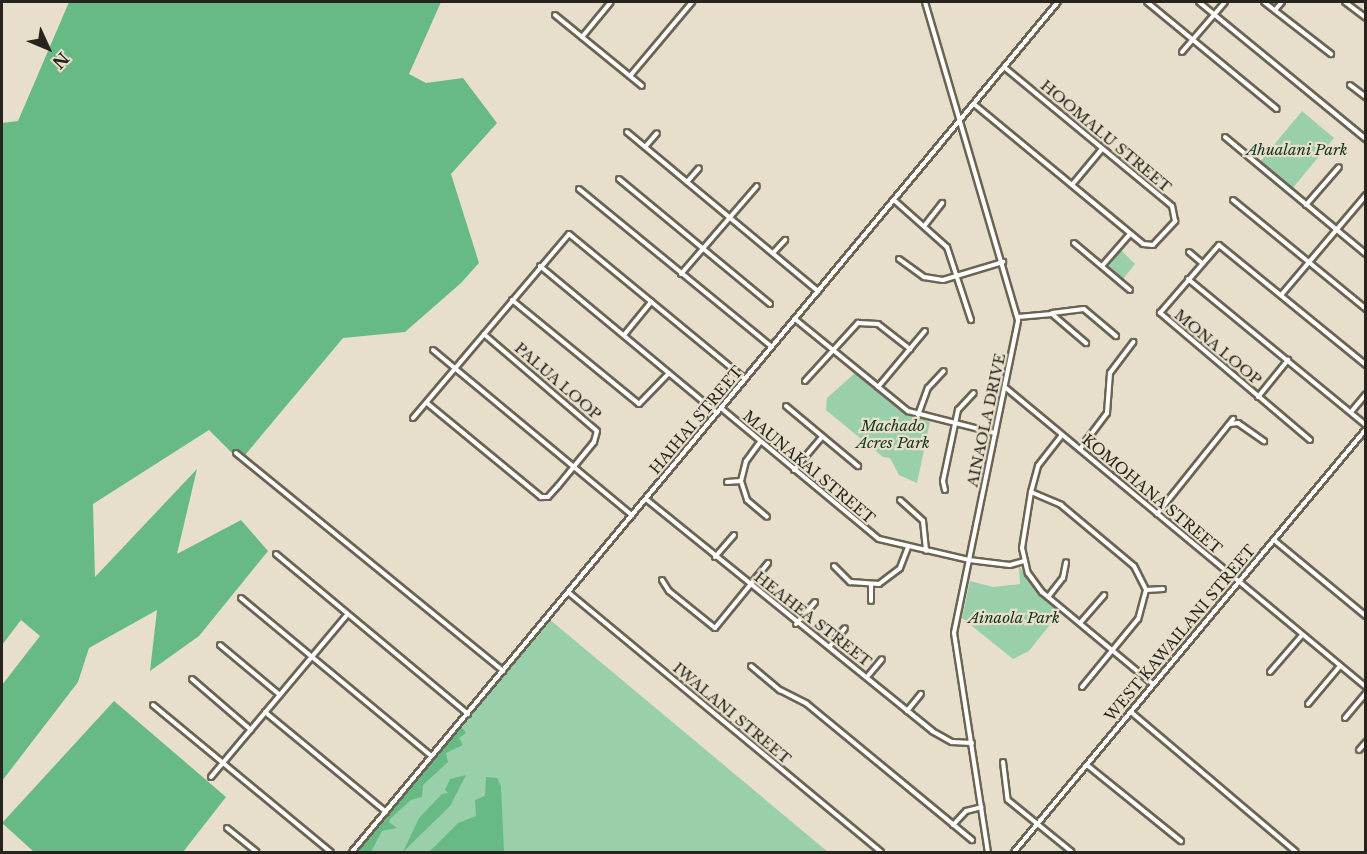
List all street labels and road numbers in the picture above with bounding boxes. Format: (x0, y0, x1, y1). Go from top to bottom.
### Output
street label: HOOMALU STREET (1037, 76, 1175, 196)
street label: MONA LOOP (1171, 305, 1265, 389)
street label: PALUA LOOP (511, 338, 605, 424)
street label: AINAOLA DRIVE (963, 351, 1009, 489)
street label: HAIHAI STREET (646, 363, 746, 477)
street label: MAUNAKAI STREET (740, 407, 878, 527)
street label: KOMOHANA STREET (1078, 430, 1226, 558)
street label: WEST KAWAILANI STREET (1101, 541, 1259, 725)
street label: HEAHEA STREET (751, 568, 875, 670)
street label: IWALANI STREET (669, 658, 795, 768)

